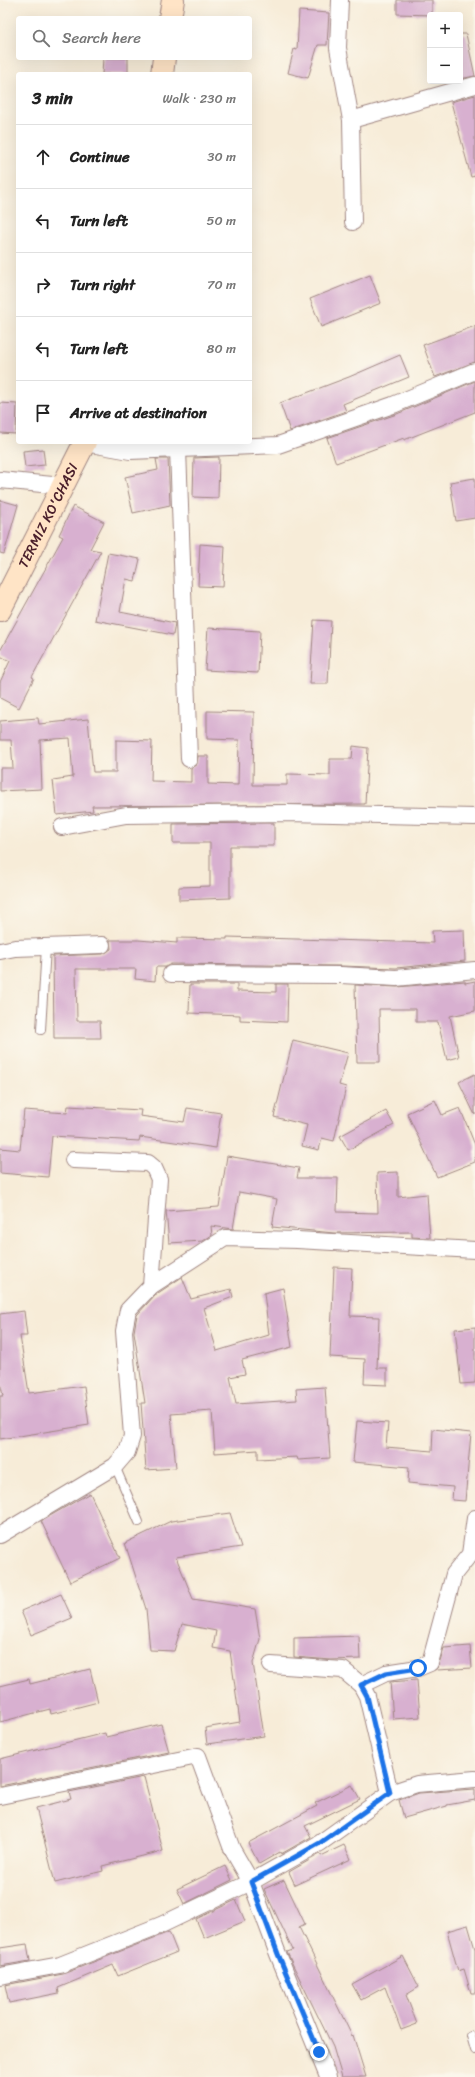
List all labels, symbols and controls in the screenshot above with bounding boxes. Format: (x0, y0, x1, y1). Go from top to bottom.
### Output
map controls (427, 12, 463, 84)
button: + (427, 12, 463, 48)
search box (16, 16, 252, 60)
text: Search here (62, 25, 141, 51)
icon: search (30, 27, 52, 49)
button: − (427, 48, 463, 84)
text: 3 min (32, 83, 73, 113)
text: Walk · 230 m (162, 87, 236, 110)
text: Continue (70, 144, 130, 170)
text: 30 m (207, 145, 236, 168)
icon: ahead (32, 146, 54, 168)
text: Turn left (70, 208, 128, 234)
text: 50 m (206, 209, 236, 232)
icon: left (32, 210, 54, 232)
text: Turn right (70, 272, 135, 298)
text: 70 m (207, 273, 236, 296)
icon: right (32, 274, 54, 296)
text: Turn left (70, 336, 128, 362)
text: 80 m (207, 337, 236, 360)
icon: left (32, 338, 54, 360)
text: Arrive at destination (70, 400, 207, 426)
icon: arrive (32, 402, 54, 424)
street label: TERMIZ KO'CHASI (11, 458, 85, 572)
route start (409, 1659, 427, 1677)
route end (310, 2043, 328, 2061)

